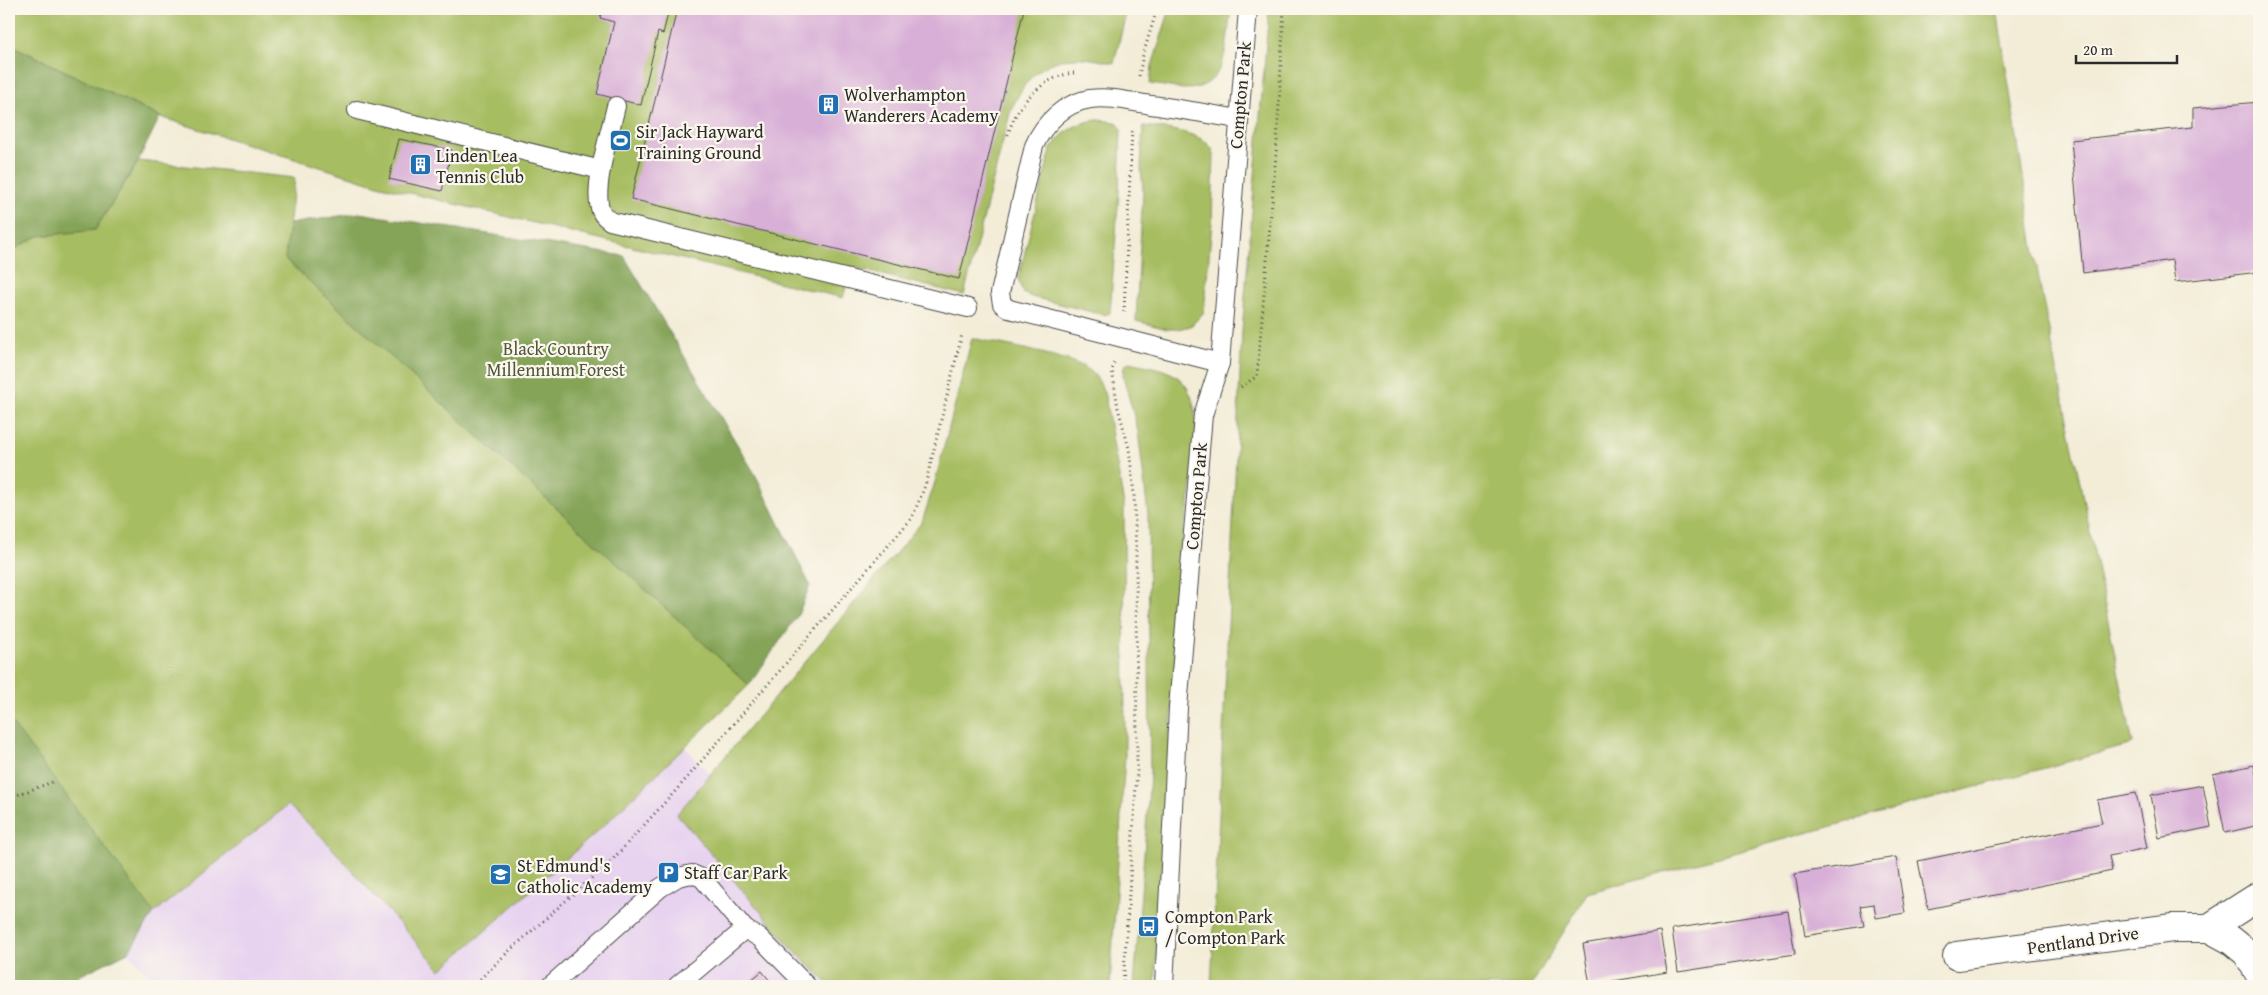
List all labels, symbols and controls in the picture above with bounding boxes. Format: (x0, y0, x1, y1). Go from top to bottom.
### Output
scale bar (2076, 32, 2177, 64)
street label: Compton Park (1222, 39, 1258, 150)
text: 20 m (2083, 39, 2114, 60)
place label: Wolverhampton Wanderers Academy (844, 81, 999, 129)
building icon: Wolverhampton Wanderers Academy (816, 92, 840, 116)
place label: Sir Jack Hayward Training Ground (636, 118, 764, 166)
sports icon: Sir Jack Hayward Training Ground (608, 129, 632, 153)
place label: Linden Lea Tennis Club (436, 142, 524, 190)
building icon: Linden Lea Tennis Club (408, 153, 432, 177)
park label: Black Country Millennium Forest (487, 335, 626, 383)
street label: Compton Park (1178, 440, 1214, 551)
place label: St Edmund's Catholic Academy (517, 852, 652, 900)
place label: Staff Car Park (684, 859, 788, 886)
parking icon: Staff Car Park (656, 860, 680, 884)
school or university icon: St Edmund's Catholic Academy (489, 863, 513, 887)
place label: Compton Park / Compton Park (1165, 903, 1286, 951)
bus stop icon: Compton Park / Compton Park (1137, 914, 1161, 938)
street label: Pentland Drive (2026, 919, 2140, 961)

